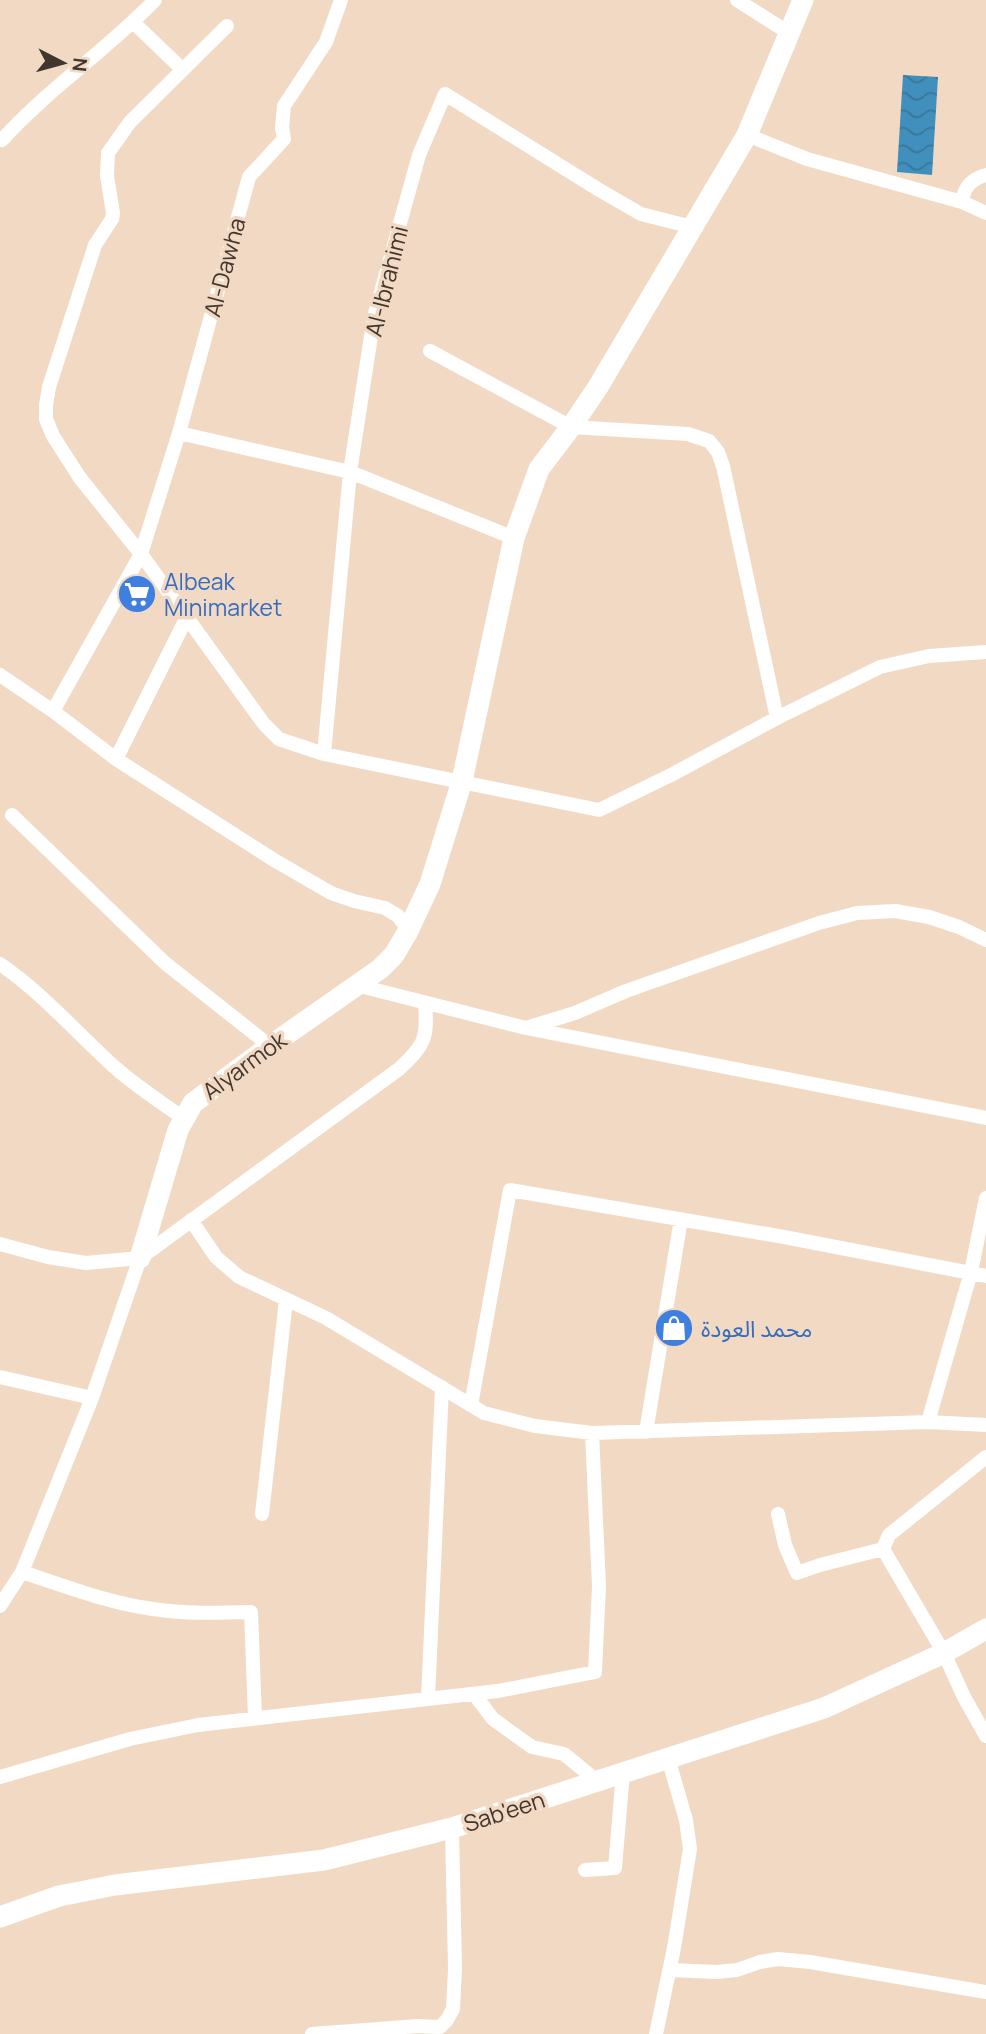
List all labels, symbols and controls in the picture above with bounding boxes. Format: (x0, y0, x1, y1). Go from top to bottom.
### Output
north arrow (28, 28, 98, 98)
text: N (66, 57, 94, 73)
street label: Al-Dawha (195, 214, 253, 320)
street label: Al-Ibrahimi (357, 222, 415, 340)
place label: Albeak Minimarket (164, 565, 282, 623)
supermarket icon: Albeak Minimarket (116, 573, 158, 615)
street label: Alyarmok (195, 1023, 293, 1106)
shop icon: محمد العودة (653, 1307, 695, 1349)
place label: محمد العودة (701, 1312, 812, 1344)
street label: Sab'een (459, 1783, 549, 1839)

